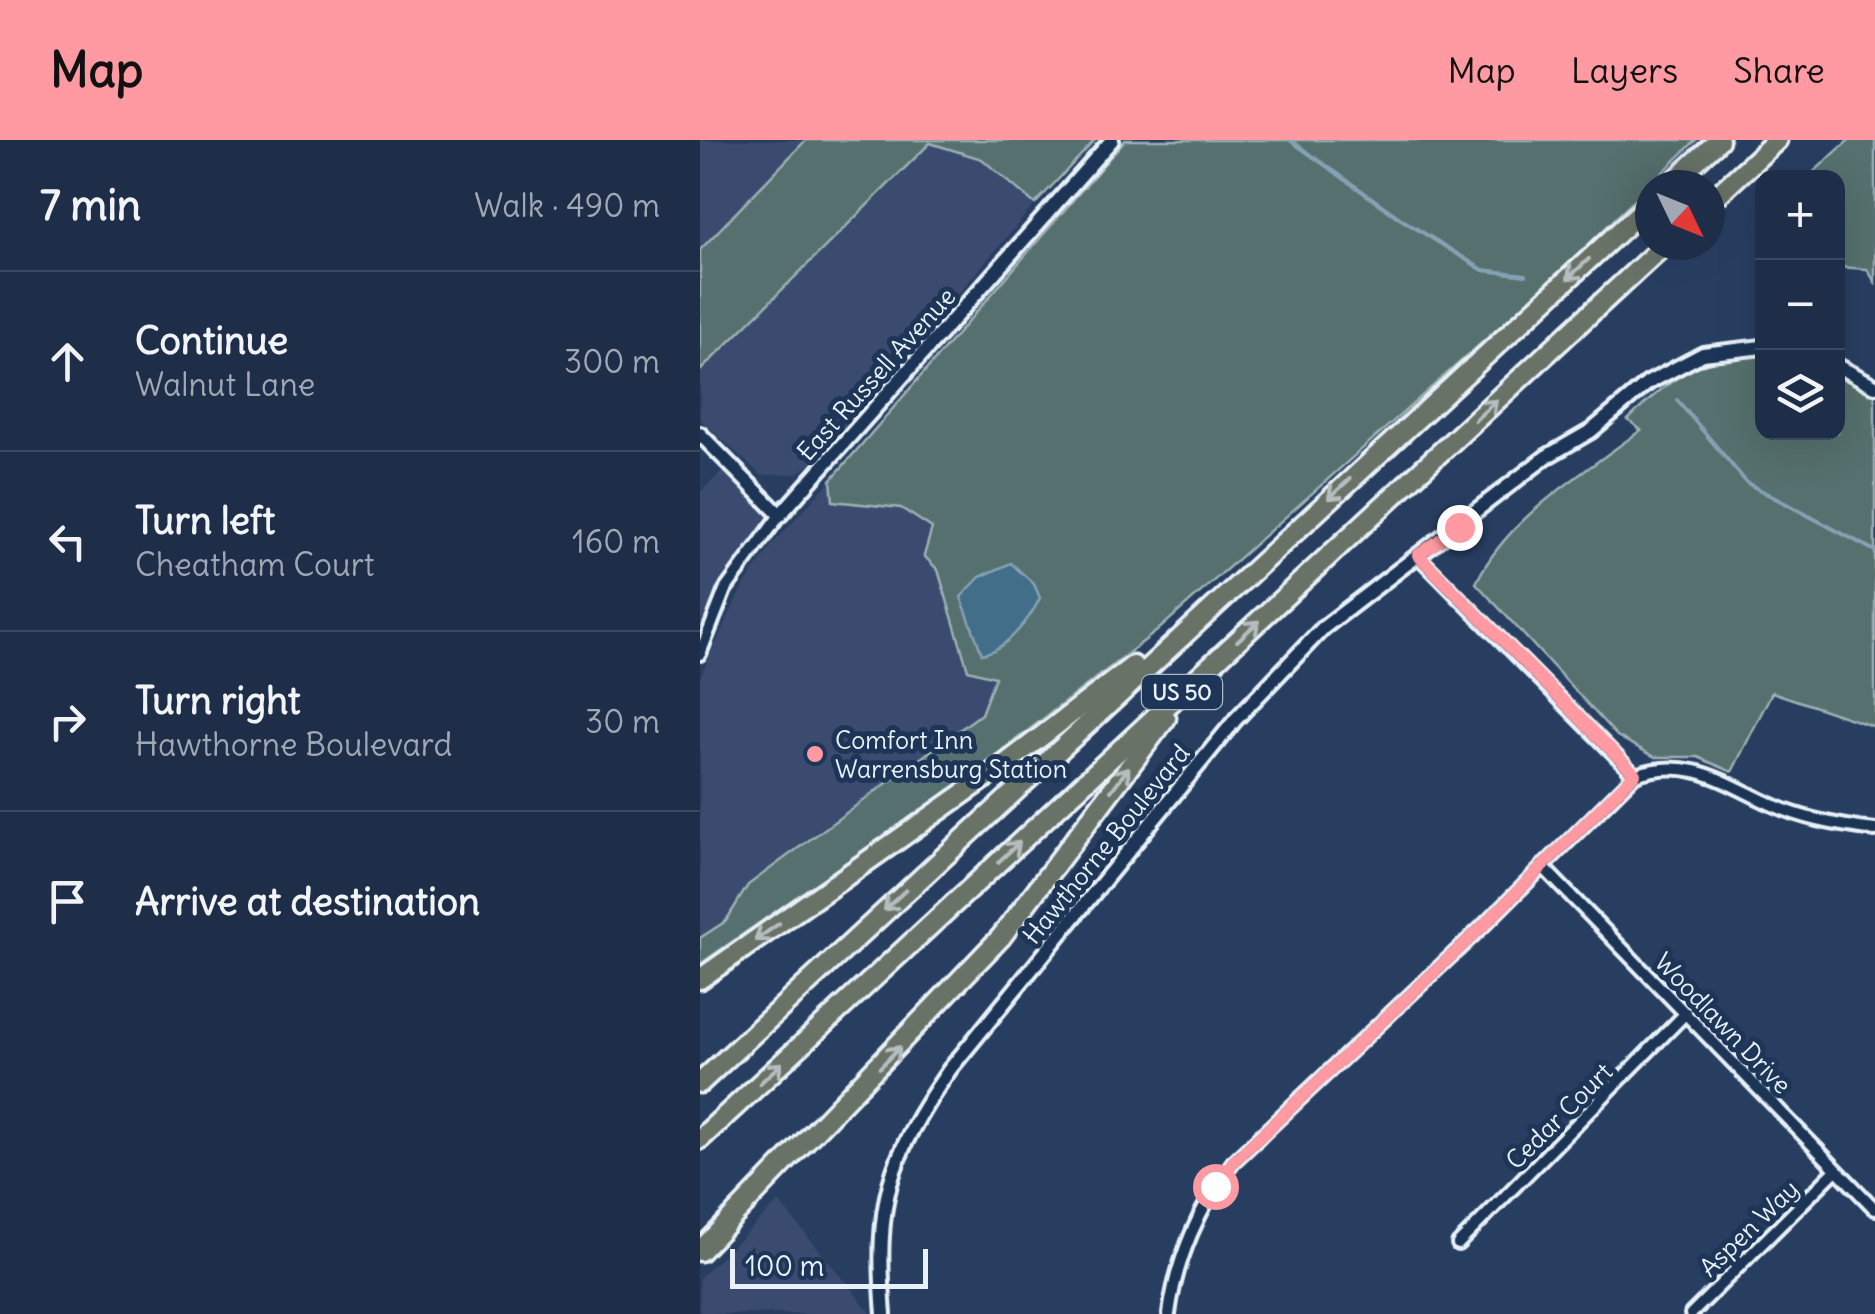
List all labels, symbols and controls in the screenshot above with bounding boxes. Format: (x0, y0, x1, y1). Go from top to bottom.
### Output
text: Map (50, 40, 143, 100)
text: Map (1448, 48, 1516, 92)
text: Layers (1571, 48, 1678, 92)
text: Share (1733, 48, 1825, 92)
north arrow (1635, 170, 1725, 260)
map controls (1755, 170, 1845, 440)
button: + (1755, 170, 1845, 260)
text: 7 min (40, 179, 141, 231)
text: Walk · 490 m (474, 185, 660, 226)
one-way arrow (1566, 257, 1591, 280)
button: − (1755, 260, 1845, 350)
street label: East Russell Avenue (790, 281, 962, 467)
text: Continue (135, 317, 288, 364)
icon: ahead (40, 334, 95, 389)
text: 300 m (564, 341, 660, 382)
button: layers (1755, 350, 1845, 440)
text: Walnut Lane (135, 364, 315, 405)
one-way arrow (1473, 399, 1498, 422)
one-way arrow (1327, 477, 1352, 500)
text: Turn left (135, 497, 275, 544)
route end (1437, 505, 1483, 551)
icon: left (40, 514, 95, 569)
text: 160 m (572, 521, 660, 562)
text: Cheatham Court (135, 544, 375, 585)
one-way arrow (1235, 620, 1260, 643)
road number: US 50 (1142, 675, 1222, 709)
text: Turn right (135, 677, 301, 724)
icon: right (40, 694, 95, 749)
text: 30 m (585, 701, 660, 742)
text: Hawthorne Boulevard (135, 724, 452, 765)
place label: Comfort Inn Warrensburg Station (835, 724, 1067, 785)
street label: Hawthorne Boulevard (1016, 738, 1196, 950)
marker: Comfort Inn Warrensburg Station (804, 743, 826, 765)
one-way arrow (1109, 766, 1130, 793)
one-way arrow (997, 840, 1021, 864)
icon: arrive (40, 874, 95, 929)
text: Arrive at destination (135, 878, 480, 925)
one-way arrow (883, 888, 908, 911)
one-way arrow (754, 921, 782, 942)
street label: Woodlawn Drive (1648, 946, 1798, 1100)
one-way arrow (878, 1045, 902, 1069)
street label: Cedar Court (1499, 1056, 1619, 1176)
one-way arrow (759, 1061, 783, 1085)
route start (1193, 1164, 1239, 1210)
street label: Aspen Way (1693, 1173, 1805, 1283)
scale bar (730, 1244, 928, 1288)
text: 100 m (745, 1248, 824, 1284)

